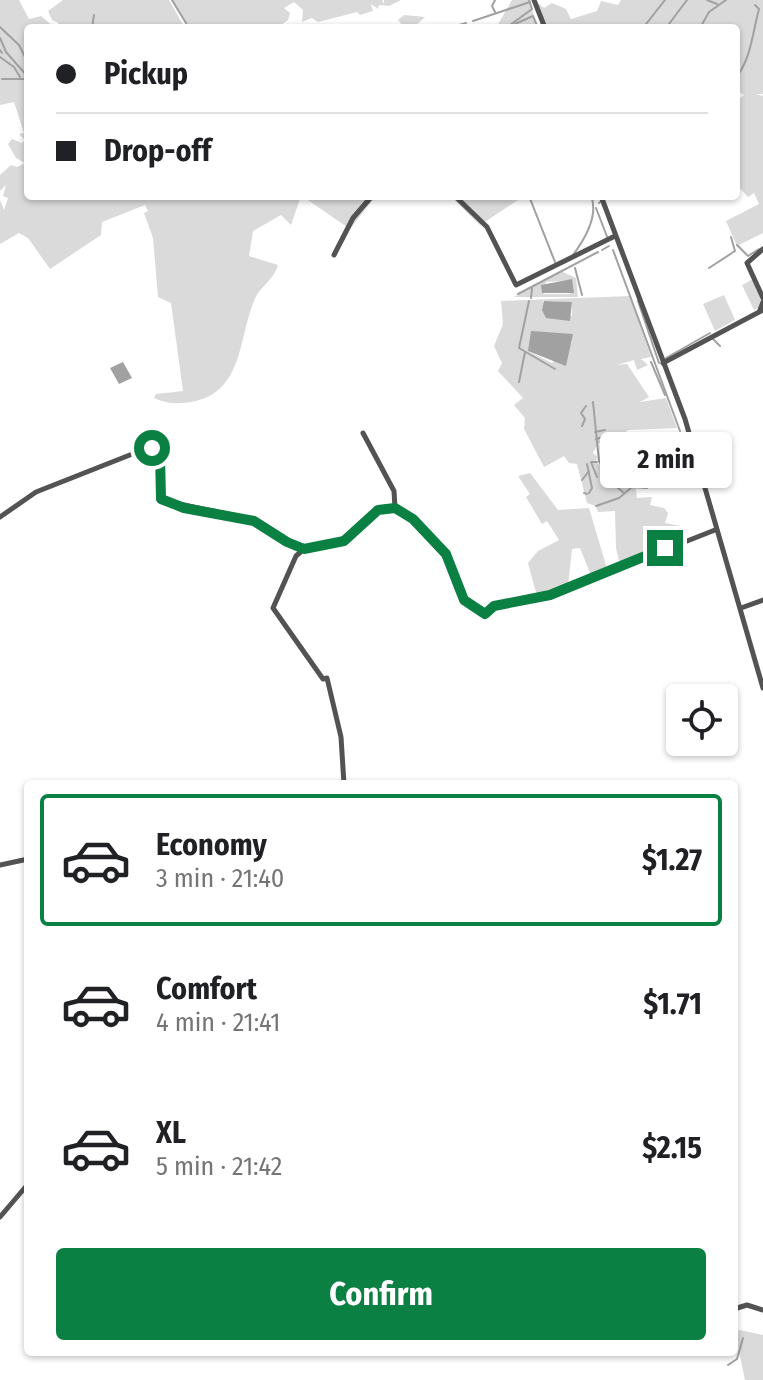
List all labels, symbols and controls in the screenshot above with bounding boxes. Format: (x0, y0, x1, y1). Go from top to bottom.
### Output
text: Pickup (104, 56, 188, 92)
text: Drop-off (104, 133, 211, 169)
route start (134, 430, 170, 466)
callout: 2 min (599, 432, 731, 488)
text: 2 min (637, 444, 695, 475)
route end (647, 530, 683, 566)
map controls (666, 684, 738, 756)
button: locate (666, 684, 738, 756)
icon: car (60, 824, 132, 896)
text: Economy (156, 827, 267, 863)
text: $1.27 (642, 842, 702, 878)
text: 3 min · 21:40 (156, 863, 284, 894)
icon: car (60, 968, 132, 1040)
text: Comfort (156, 971, 257, 1007)
text: $1.71 (643, 986, 702, 1022)
text: 4 min · 21:41 (156, 1007, 280, 1038)
icon: car (60, 1112, 132, 1184)
text: XL (156, 1115, 186, 1151)
text: $2.15 (642, 1130, 702, 1166)
text: 5 min · 21:42 (156, 1151, 282, 1182)
button: Confirm (56, 1248, 706, 1340)

